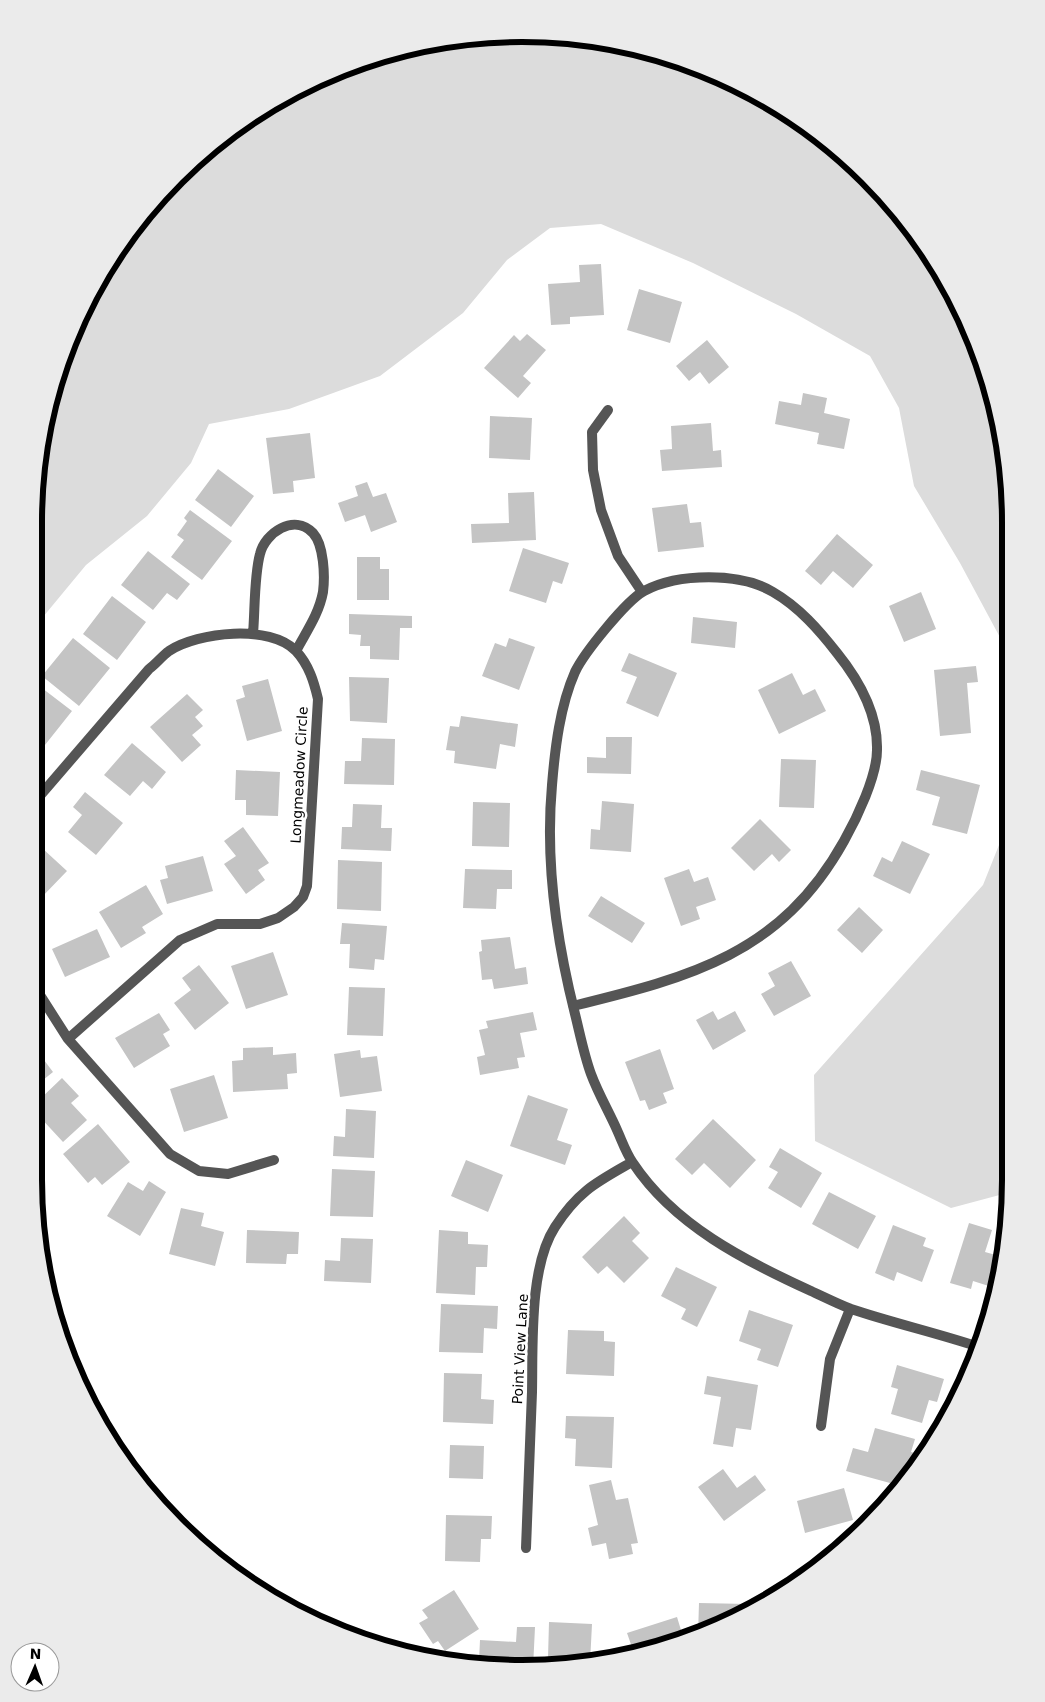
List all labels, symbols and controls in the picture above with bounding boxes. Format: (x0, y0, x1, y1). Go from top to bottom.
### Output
street label: Longmeadow Circle (287, 706, 311, 844)
street label: Point View Lane (509, 1293, 531, 1405)
north arrow (10, 1642, 60, 1692)
text: N (29, 1646, 42, 1662)

